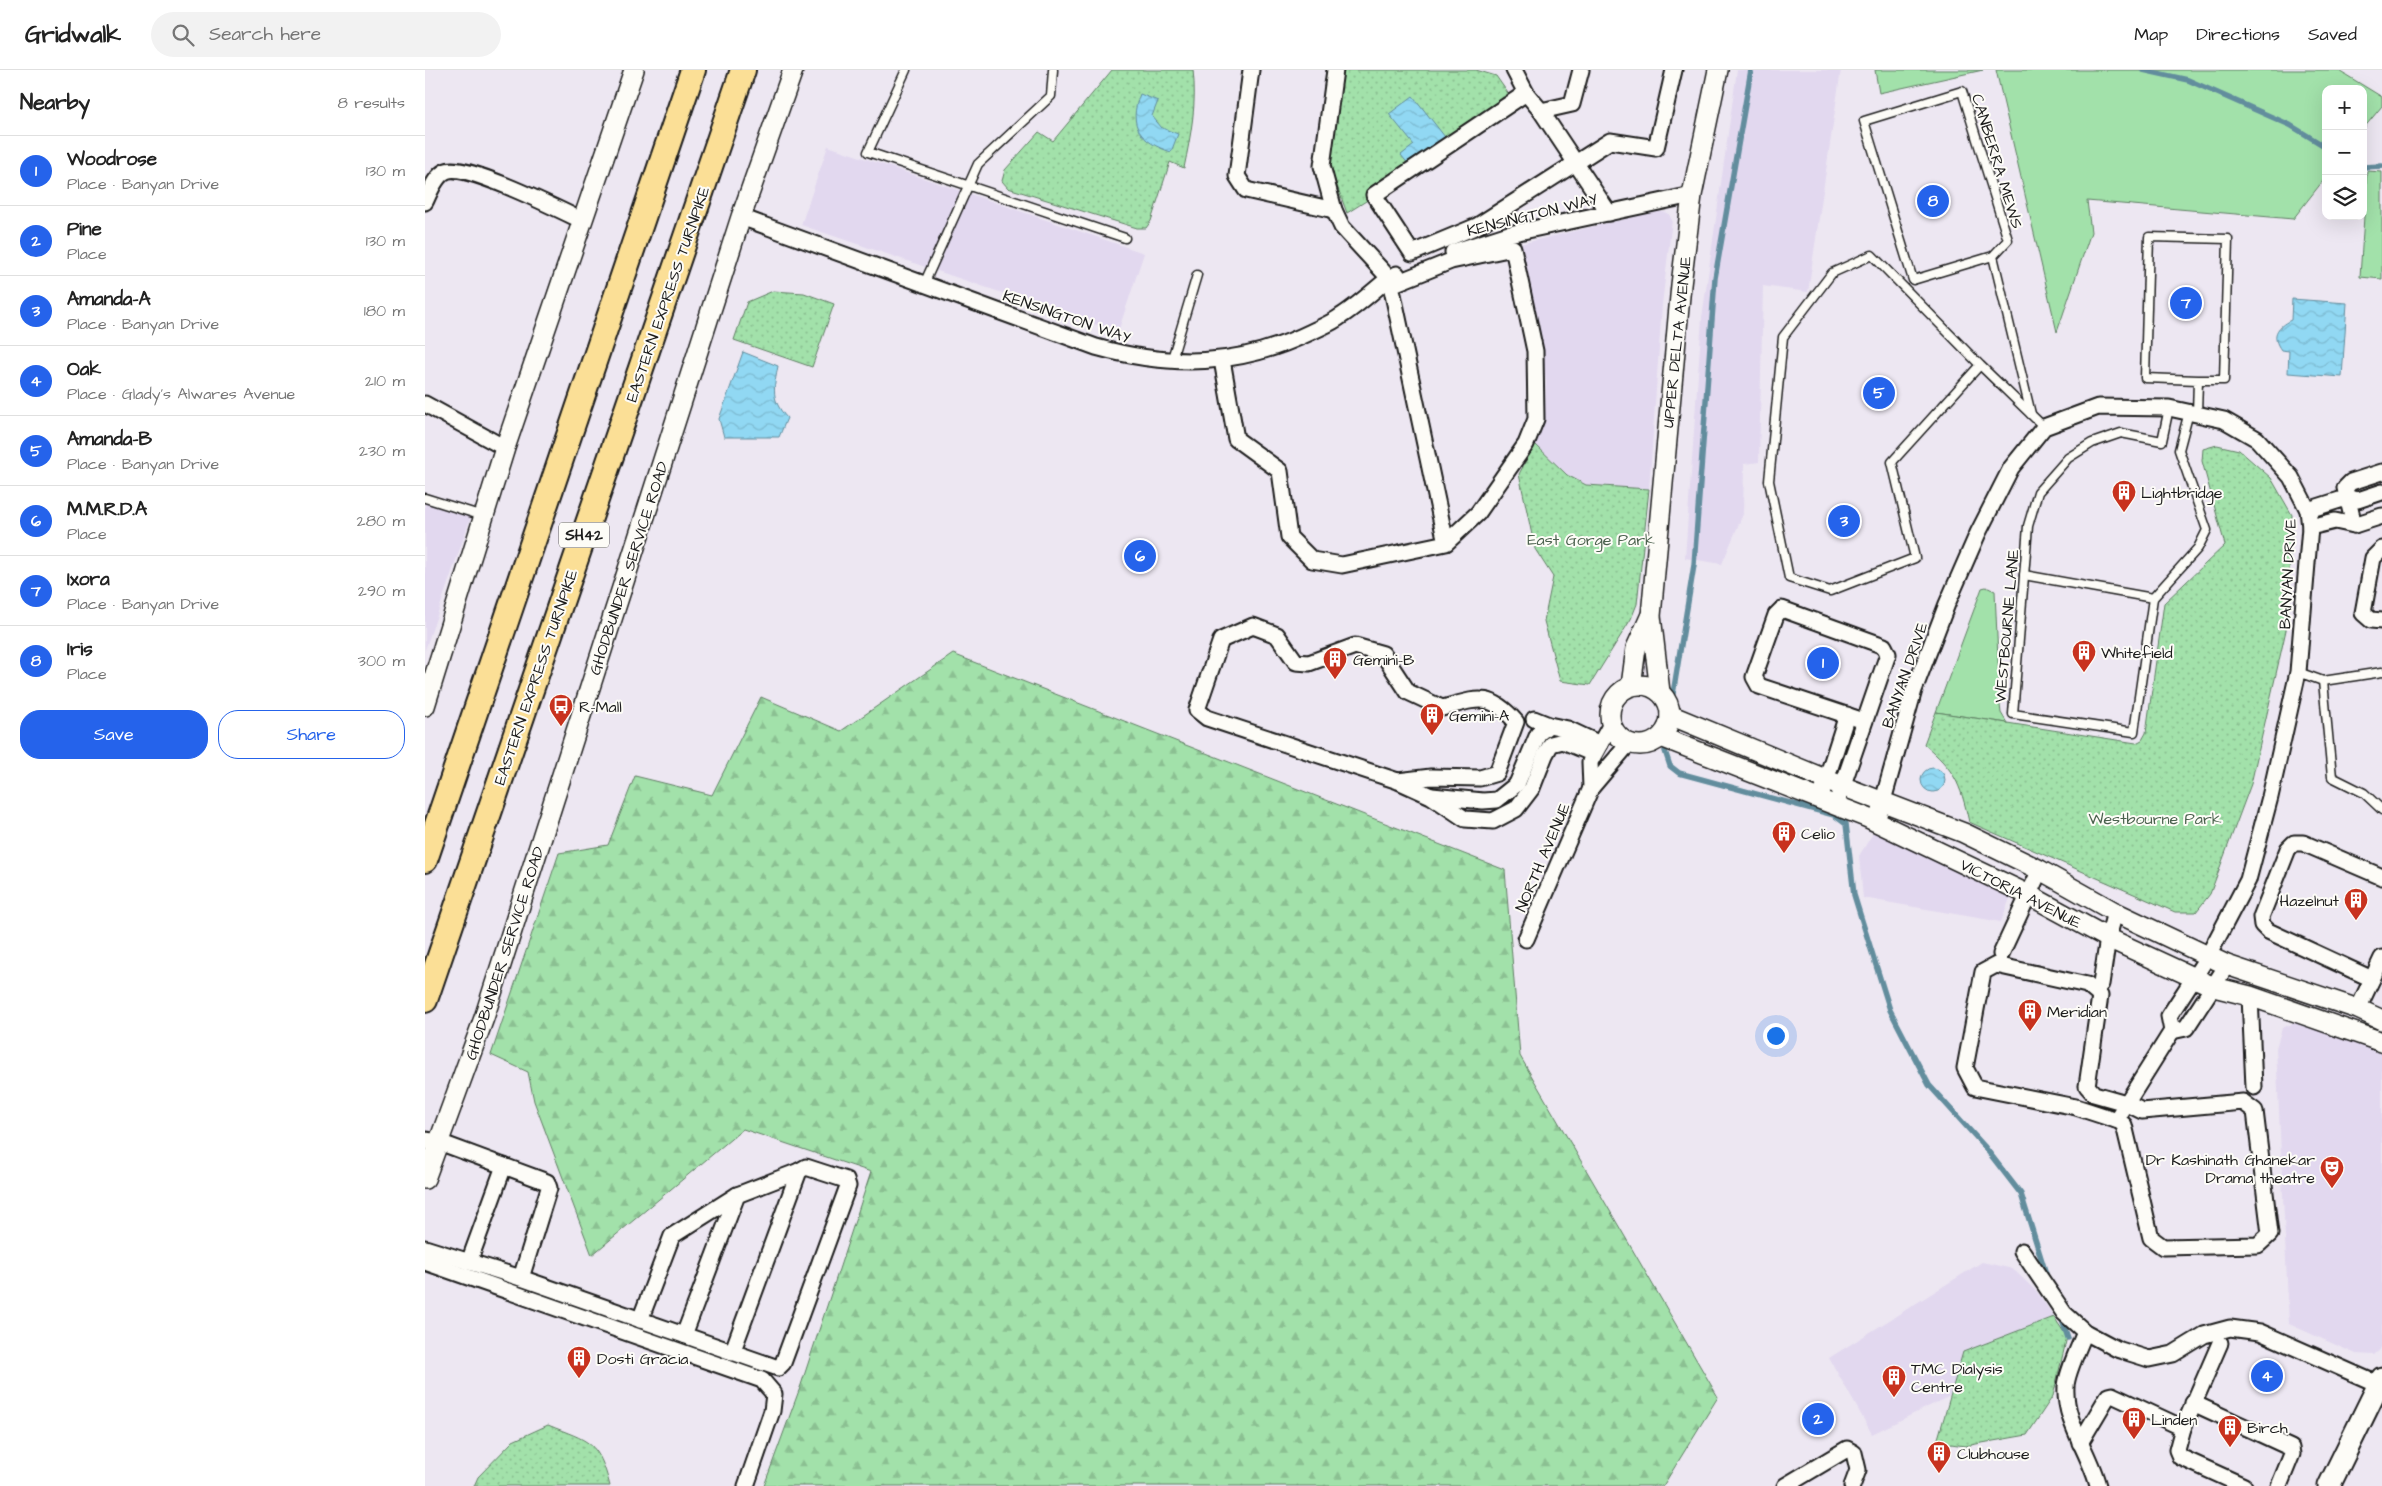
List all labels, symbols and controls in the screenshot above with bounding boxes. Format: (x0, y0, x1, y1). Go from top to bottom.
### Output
search box (151, 12, 501, 57)
text: Gridwalk (25, 18, 121, 52)
icon: search (169, 21, 197, 49)
text: Search here (209, 21, 321, 48)
text: Map (2134, 22, 2168, 47)
text: Directions (2196, 22, 2280, 47)
text: Saved (2308, 22, 2357, 47)
map controls (2322, 85, 2367, 220)
button: + (2322, 85, 2367, 130)
text: Nearby (20, 88, 90, 117)
street label: CANBERRA MEWS (1966, 91, 2028, 231)
text: 8 results (338, 92, 405, 114)
button: − (2322, 130, 2367, 175)
text: Woodrose (67, 146, 157, 173)
text: 1 (35, 160, 37, 182)
text: 130 m (366, 160, 405, 182)
text: Place · Banyan Drive (67, 173, 219, 195)
button: layers (2322, 175, 2367, 220)
pin: 8 (1917, 182, 1949, 220)
street label: EASTERN EXPRESS TURNPIKE (621, 183, 715, 405)
street label: KENSINGTON WAY (1465, 188, 1600, 242)
text: Pine (67, 216, 102, 243)
text: 2 (31, 230, 41, 252)
text: 130 m (366, 230, 405, 252)
text: Place (67, 243, 107, 265)
street label: UPPER DELTA AVENUE (1657, 255, 1697, 429)
pin: 7 (2170, 284, 2202, 322)
street label: KENSINGTON WAY (1000, 285, 1134, 349)
text: Amanda-A (67, 286, 151, 313)
text: 3 (32, 300, 40, 322)
text: 180 m (364, 300, 405, 322)
text: Place · Banyan Drive (67, 313, 219, 335)
text: Oak (67, 356, 101, 383)
text: 4 (31, 370, 41, 392)
text: 210 m (365, 370, 405, 392)
pin: 5 (1863, 374, 1895, 412)
text: Place · Glady's Alwares Avenue (67, 383, 295, 405)
text: Amanda-B (67, 426, 152, 453)
text: 5 (30, 440, 42, 462)
text: 230 m (359, 440, 405, 462)
text: Place · Banyan Drive (67, 453, 219, 475)
street label: GHODBUNDER SERVICE ROAD (584, 459, 674, 678)
building icon: Lightbridge (2111, 479, 2137, 513)
place label: Lightbridge (2141, 482, 2223, 505)
text: M.M.R.D.A (67, 496, 147, 523)
pin: 3 (1828, 502, 1860, 540)
text: 6 (31, 510, 41, 532)
text: 280 m (357, 510, 405, 532)
street label: BANYAN DRIVE (2274, 518, 2302, 630)
road number: SH42 (559, 522, 609, 548)
text: Place (67, 523, 107, 545)
park label: East Gorge Park (1527, 529, 1655, 552)
pin: 6 (1124, 537, 1156, 575)
street label: WESTBOURNE LANE (1989, 548, 2025, 704)
text: Ixora (67, 566, 110, 593)
street label: EASTERN EXPRESS TURNPIKE (489, 566, 583, 788)
text: 7 (31, 580, 41, 602)
text: 290 m (358, 580, 405, 602)
text: Place · Banyan Drive (67, 593, 219, 615)
street label: BANYAN DRIVE (1877, 619, 1934, 731)
text: Iris (67, 636, 93, 663)
building icon: Whitefield (2071, 639, 2097, 673)
place label: Whitefield (2101, 642, 2173, 664)
pin: 1 (1807, 644, 1839, 682)
building icon: Gemini-B (1322, 646, 1348, 680)
place label: Gemini-B (1353, 649, 1415, 671)
text: 8 (31, 650, 41, 672)
text: 300 m (358, 650, 405, 672)
text: Place (67, 663, 107, 685)
bus stop icon: R-Mall (548, 693, 574, 727)
place label: R-Mall (579, 696, 622, 718)
building icon: Gemini-A (1419, 702, 1445, 736)
place label: Gemini-A (1449, 705, 1509, 727)
button: Save (20, 710, 208, 759)
button: Share (218, 710, 405, 759)
street label: NORTH AVENUE (1510, 799, 1576, 915)
park label: Westbourne Park (2088, 808, 2222, 830)
building icon: Celio (1771, 820, 1797, 854)
place label: Celio (1801, 823, 1835, 845)
street label: GHODBUNDER SERVICE ROAD (460, 844, 550, 1063)
street label: VICTORIA AVENUE (1956, 854, 2085, 934)
building icon: Hazelnut (2343, 887, 2369, 921)
place label: Hazelnut (2279, 890, 2340, 912)
building icon: Meridian (2017, 998, 2043, 1032)
place label: Meridian (2047, 1001, 2107, 1023)
your location (1763, 1023, 1789, 1049)
place label: Dr Kashinath Ghanekar Drama theatre (2146, 1149, 2315, 1189)
theatre icon: Dr Kashinath Ghanekar Drama theatre (2319, 1155, 2345, 1189)
building icon: Dosti Gracia (566, 1345, 592, 1379)
place label: Dosti Gracia (597, 1348, 688, 1370)
pin: 4 (2251, 1357, 2283, 1395)
place label: TMC Dialysis Centre (1911, 1358, 2003, 1398)
building icon: TMC Dialysis Centre (1881, 1364, 1907, 1398)
pin: 2 (1802, 1400, 1834, 1438)
building icon: Linden (2121, 1406, 2147, 1440)
place label: Linden (2151, 1409, 2197, 1431)
building icon: Birch (2217, 1414, 2243, 1448)
place label: Birch (2247, 1417, 2288, 1439)
building icon: Clubhouse (1926, 1440, 1952, 1474)
place label: Clubhouse (1957, 1443, 2030, 1465)

